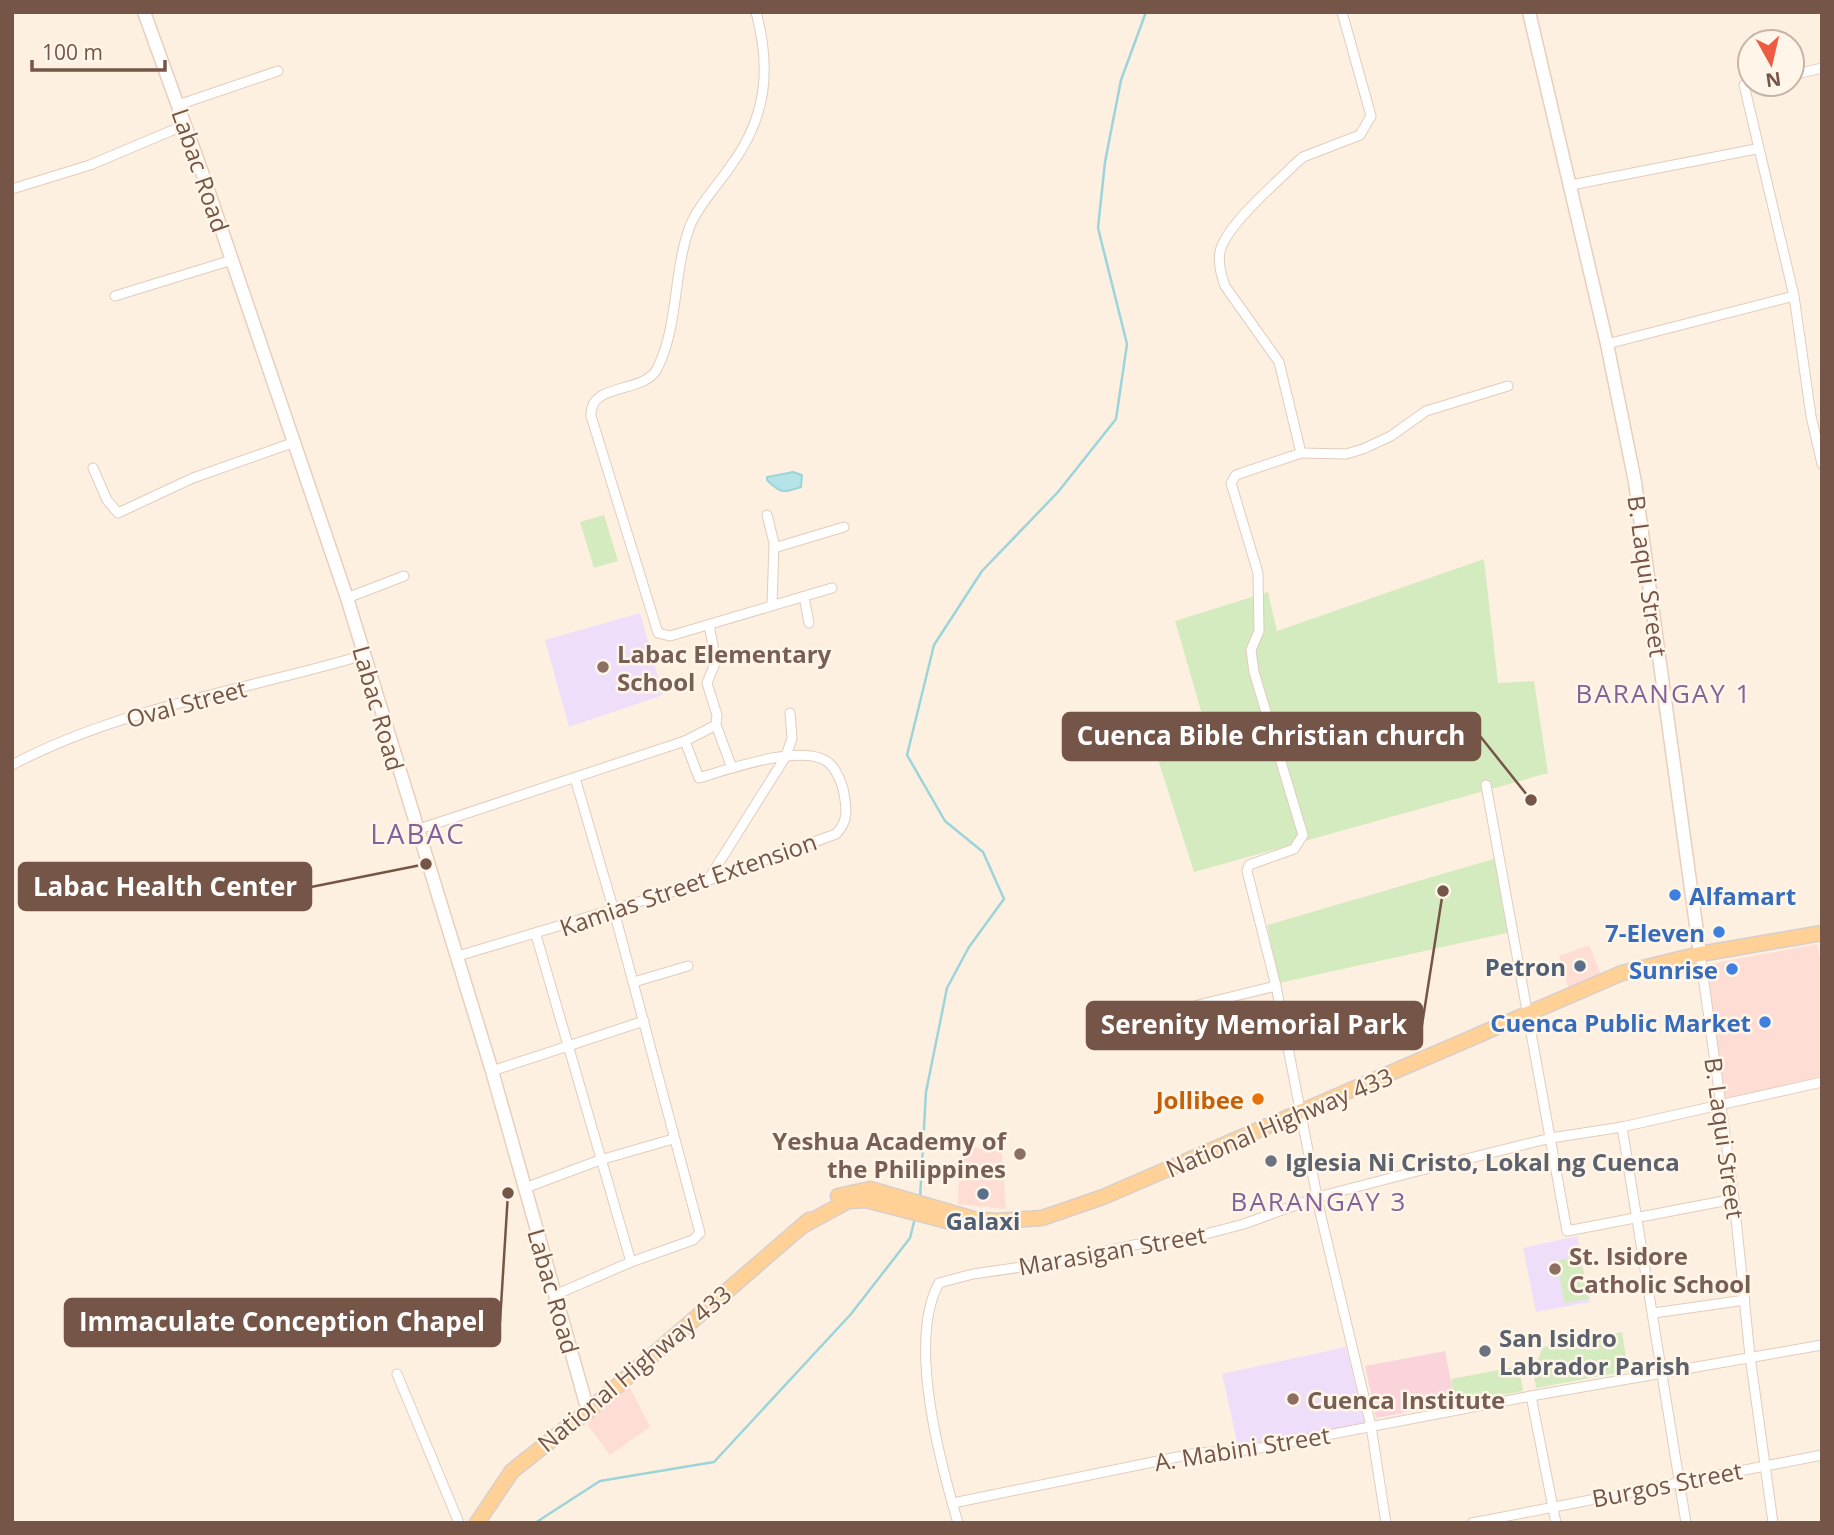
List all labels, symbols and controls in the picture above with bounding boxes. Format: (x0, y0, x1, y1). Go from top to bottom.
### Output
scale bar (32, 28, 164, 72)
north arrow (1736, 28, 1806, 98)
text: 100 m (42, 38, 103, 66)
text: N (1764, 66, 1783, 94)
street label: Labac Road (164, 104, 238, 236)
street label: B. Laqui Street (1620, 493, 1676, 659)
place label: Labac Elementary School (617, 637, 832, 698)
street label: Labac Road (345, 642, 413, 774)
marker: Labac Elementary School (595, 659, 611, 675)
street label: Oval Street (122, 671, 250, 735)
district label: BARANGAY 1 (1576, 675, 1752, 711)
callout: Cuenca Bible Christian church (1063, 713, 1480, 760)
text: Cuenca Bible Christian church (1077, 717, 1465, 753)
district label: LABAC (370, 814, 466, 852)
street label: Kamias Street Extension (555, 824, 821, 944)
callout: Labac Health Center (19, 863, 311, 910)
text: Labac Health Center (33, 868, 297, 904)
place label: Alfamart (1689, 879, 1796, 912)
marker: Alfamart (1667, 887, 1683, 903)
place label: 7-Eleven (1605, 916, 1705, 949)
marker: 7-Eleven (1711, 924, 1727, 940)
place label: Petron (1485, 950, 1566, 983)
place label: Sunrise (1629, 953, 1718, 986)
marker: Petron (1572, 958, 1588, 974)
marker: Sunrise (1724, 961, 1740, 977)
callout: Serenity Memorial Park (1087, 1002, 1422, 1049)
text: Serenity Memorial Park (1101, 1006, 1408, 1042)
place label: Cuenca Public Market (1490, 1006, 1751, 1039)
marker: Cuenca Public Market (1757, 1014, 1773, 1030)
street label: B. Laqui Street (1697, 1055, 1753, 1221)
street label: National Highway 433 (1160, 1059, 1398, 1185)
place label: Jollibee (1154, 1083, 1244, 1116)
marker: Jollibee (1250, 1091, 1266, 1107)
place label: Yeshua Academy of the Philippines (772, 1124, 1008, 1185)
place label: Iglesia Ni Cristo, Lokal ng Cuenca (1285, 1145, 1680, 1178)
marker: Yeshua Academy of the Philippines (1012, 1146, 1028, 1162)
marker: Iglesia Ni Cristo, Lokal ng Cuenca (1263, 1153, 1279, 1169)
district label: BARANGAY 3 (1231, 1183, 1407, 1219)
marker: Galaxi (975, 1186, 991, 1202)
place label: Galaxi (946, 1204, 1020, 1237)
street label: Marasigan Street (1016, 1217, 1208, 1283)
street label: Labac Road (520, 1225, 588, 1357)
place label: St. Isidore Catholic School (1569, 1239, 1751, 1300)
marker: St. Isidore Catholic School (1547, 1261, 1563, 1277)
street label: National Highway 433 (530, 1277, 738, 1459)
callout: Immaculate Conception Chapel (65, 1299, 500, 1346)
text: Immaculate Conception Chapel (79, 1303, 485, 1339)
place label: San Isidro Labrador Parish (1499, 1321, 1690, 1382)
marker: San Isidro Labrador Parish (1477, 1343, 1493, 1359)
place label: Cuenca Institute (1307, 1383, 1505, 1416)
marker: Cuenca Institute (1285, 1391, 1301, 1407)
street label: A. Mabini Street (1152, 1418, 1332, 1478)
street label: Burgos Street (1589, 1453, 1745, 1515)

